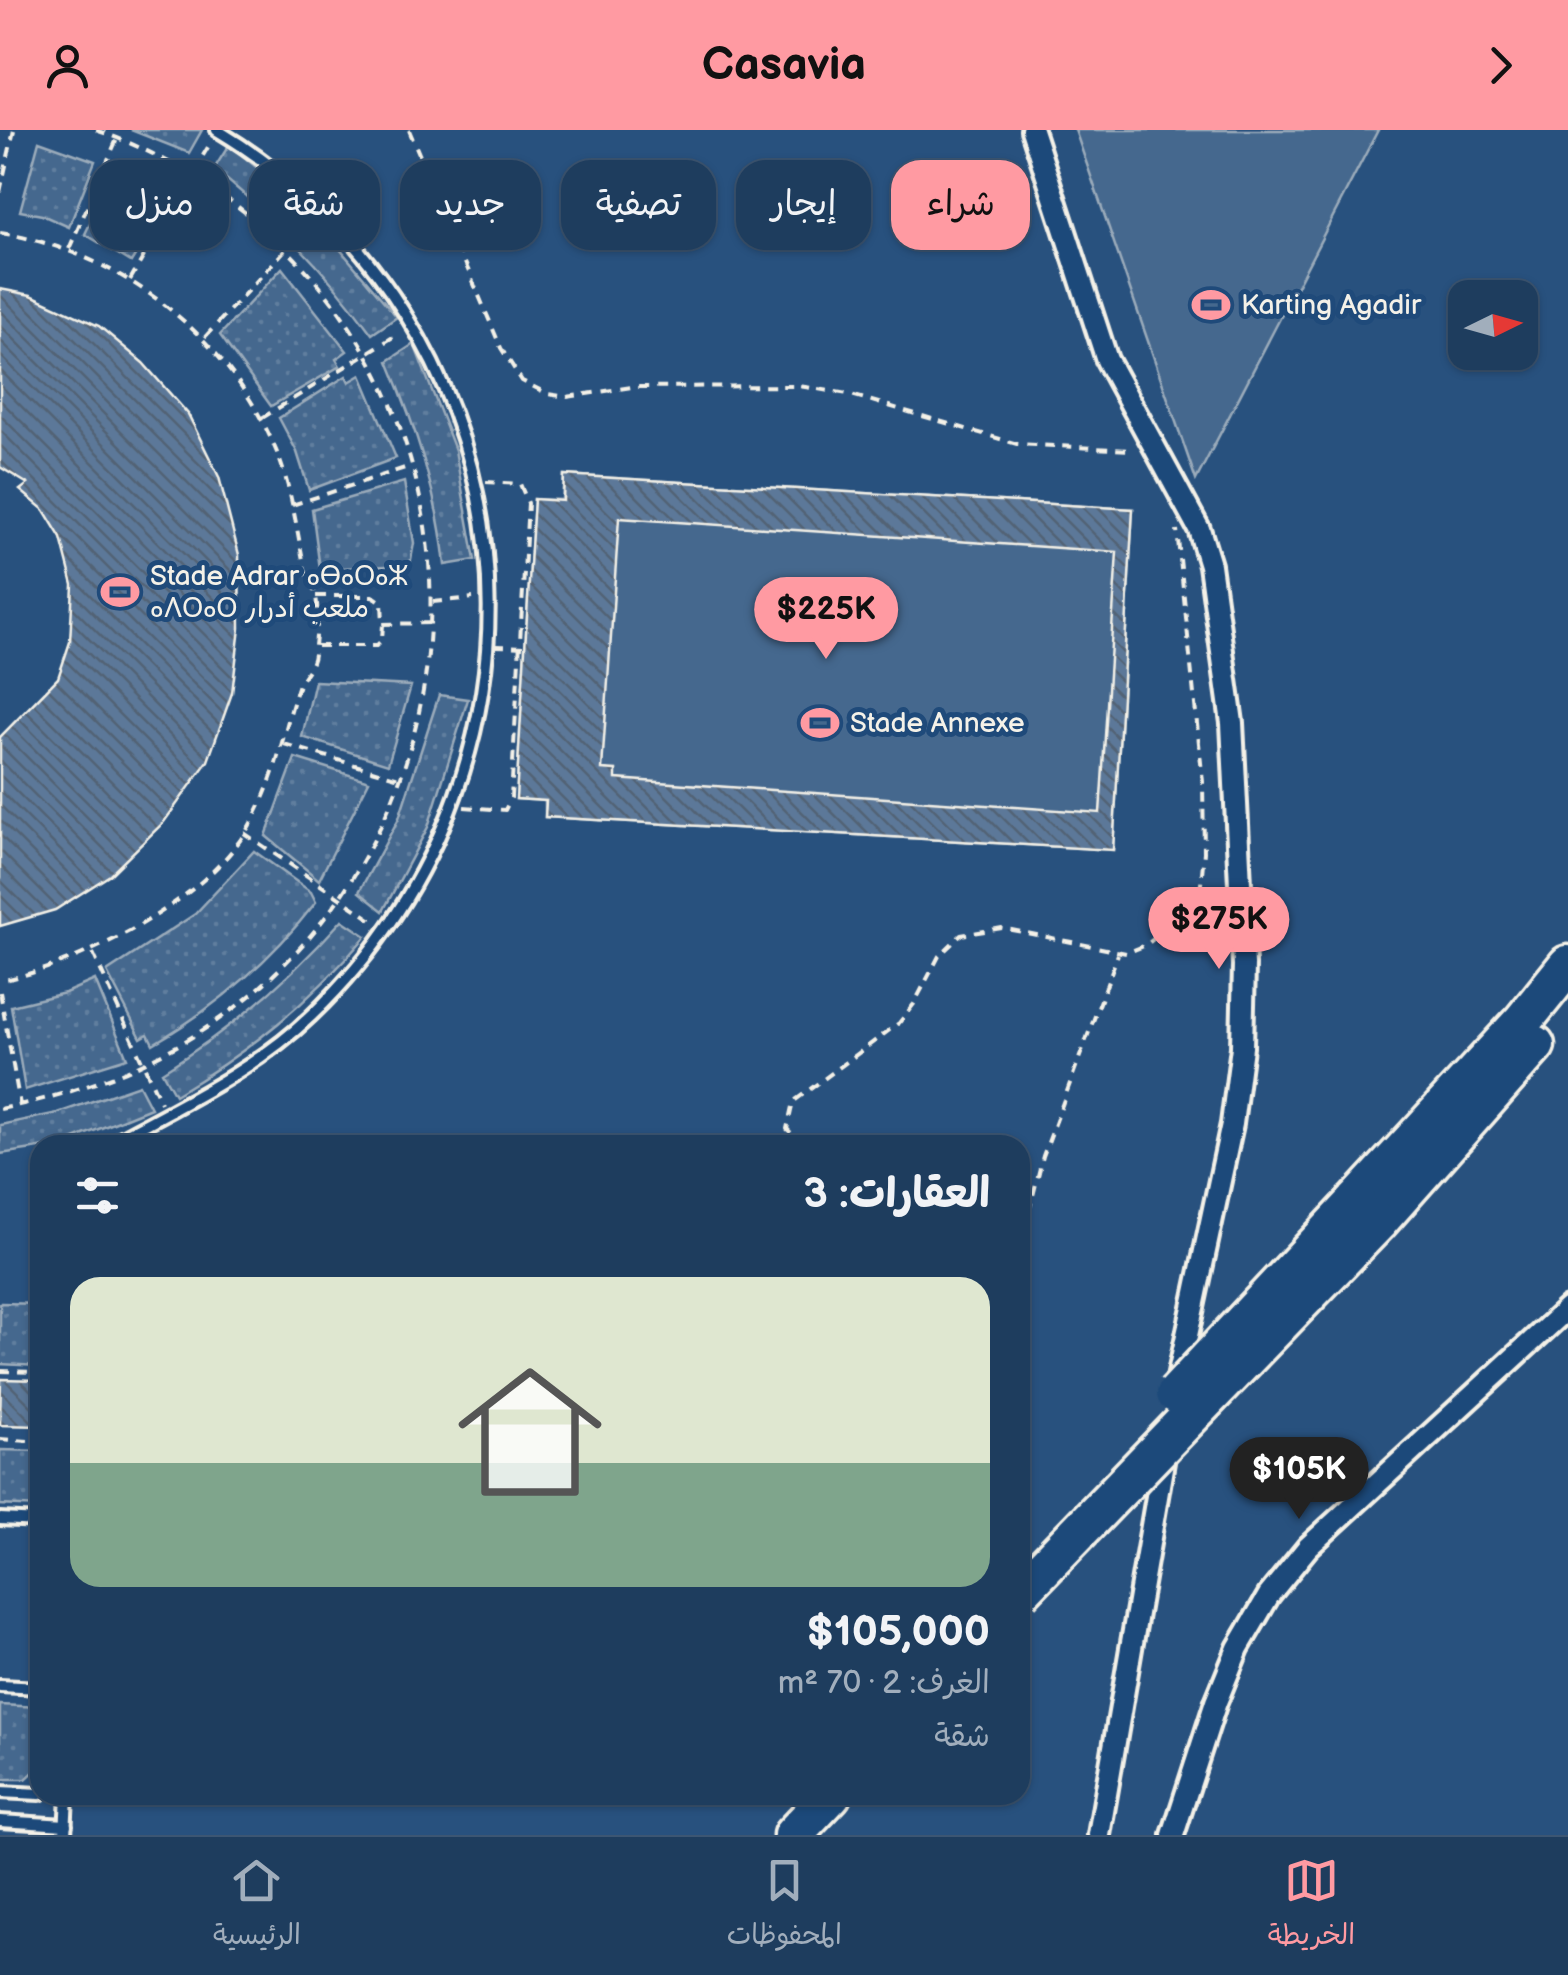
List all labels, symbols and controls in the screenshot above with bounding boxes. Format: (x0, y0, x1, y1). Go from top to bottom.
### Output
icon: person (40, 38, 95, 93)
text: Casavia (702, 38, 866, 93)
icon: forward (1473, 38, 1528, 93)
chip: منزل (90, 160, 229, 250)
chip: شقة (249, 160, 380, 250)
chip: جديد (400, 160, 541, 250)
chip: تصفية (561, 160, 716, 250)
chip: إيجار (736, 160, 871, 250)
chip: شراء (891, 160, 1030, 250)
north arrow (1448, 280, 1538, 370)
map controls (1448, 280, 1538, 370)
sports icon: Karting Agadir (1190, 284, 1232, 326)
place label: Karting Agadir (1241, 289, 1422, 322)
place label: Stade Adrar ⴰⴱⴰⵔⴰⵣ ⴰⴷⵔⴰⵔ ملعب أدرار (150, 560, 409, 625)
sports icon: Stade Adrar ⴰⴱⴰⵔⴰⵣ ⴰⴷⵔⴰⵔ ملعب أدرار (99, 571, 141, 613)
pin: $225K (756, 577, 896, 662)
text: $225K (776, 590, 876, 629)
sports icon: Stade Annexe (799, 702, 841, 744)
place label: Stade Annexe (850, 707, 1025, 740)
pin: $275K (1149, 887, 1289, 972)
text: $275K (1170, 900, 1268, 939)
icon: filters (70, 1168, 125, 1223)
text: العقارات: 3 (803, 1169, 990, 1220)
icon: home (440, 1342, 620, 1522)
pin: $105K (1229, 1437, 1369, 1522)
text: $105K (1252, 1450, 1346, 1489)
text: $105,000 (806, 1607, 990, 1658)
text: الغرف: 2 · 70 m² (778, 1664, 990, 1703)
text: شقة (934, 1717, 990, 1756)
tab: الرئيسية (213, 1853, 301, 1959)
tab: المحفوظات (727, 1853, 842, 1959)
tab: الخريطة (1268, 1853, 1355, 1959)

